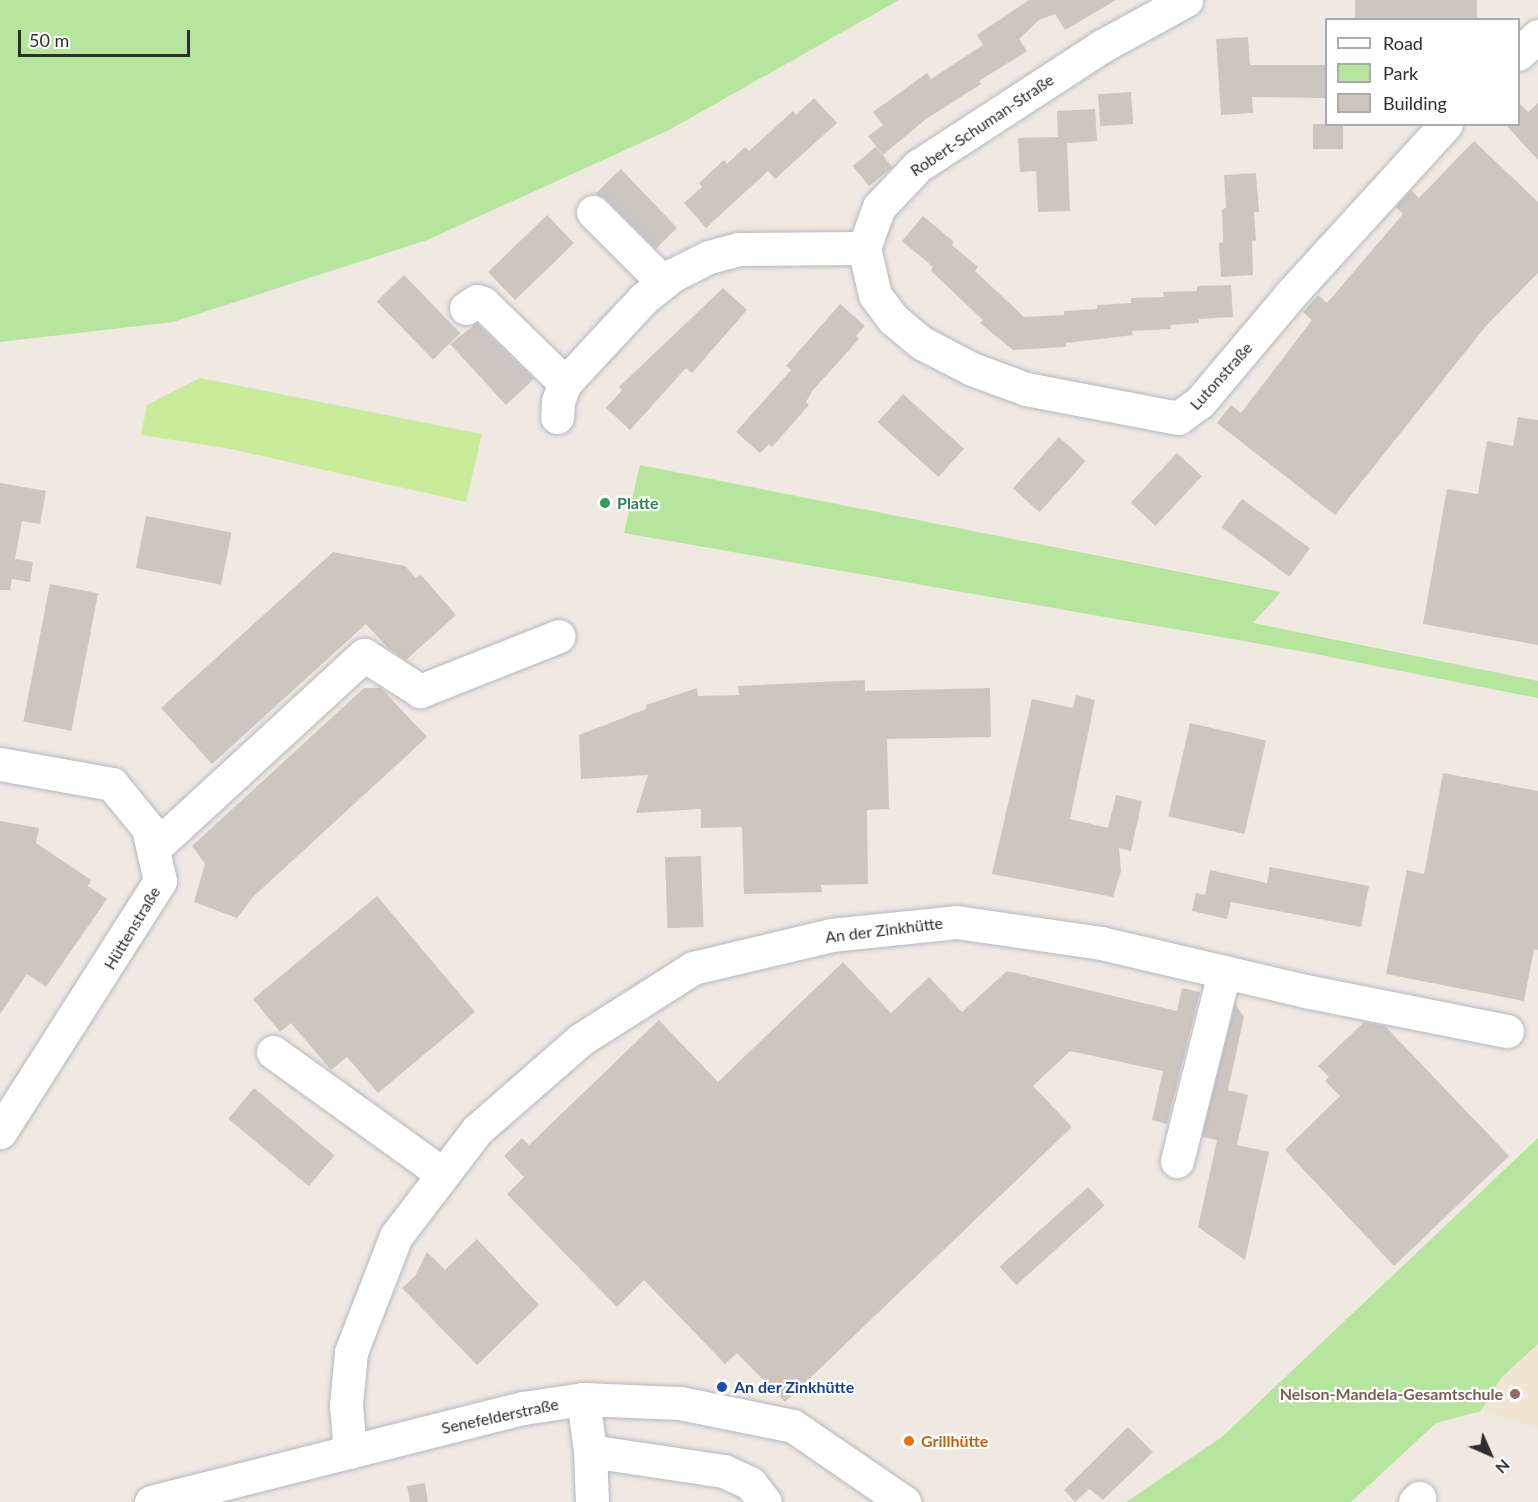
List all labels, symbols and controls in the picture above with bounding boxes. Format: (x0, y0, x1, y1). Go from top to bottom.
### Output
scale bar (21, 18, 194, 56)
legend (1325, 18, 1520, 126)
text: 50 m (29, 29, 69, 51)
text: Road (1383, 32, 1423, 54)
text: Park (1383, 62, 1418, 84)
street label: Robert-Schuman-Straße (907, 70, 1057, 180)
text: Building (1383, 92, 1447, 114)
street label: Lutonstraße (1186, 338, 1256, 414)
place label: Platte (617, 493, 659, 513)
marker: Platte (598, 496, 612, 510)
street label: Hüttenstraße (100, 883, 164, 973)
street label: An der Zinkhütte (824, 913, 944, 947)
place label: An der Zinkhütte (734, 1377, 855, 1397)
marker: An der Zinkhütte (715, 1380, 729, 1394)
place label: Nelson-Mandela-Gesamtschule (1280, 1384, 1503, 1404)
marker: Nelson-Mandela-Gesamtschule (1508, 1387, 1522, 1401)
street label: Senefelderstraße (440, 1394, 560, 1438)
north arrow (1460, 1424, 1520, 1484)
place label: Grillhütte (921, 1431, 988, 1451)
marker: Grillhütte (902, 1434, 916, 1448)
text: N (1492, 1456, 1514, 1478)

